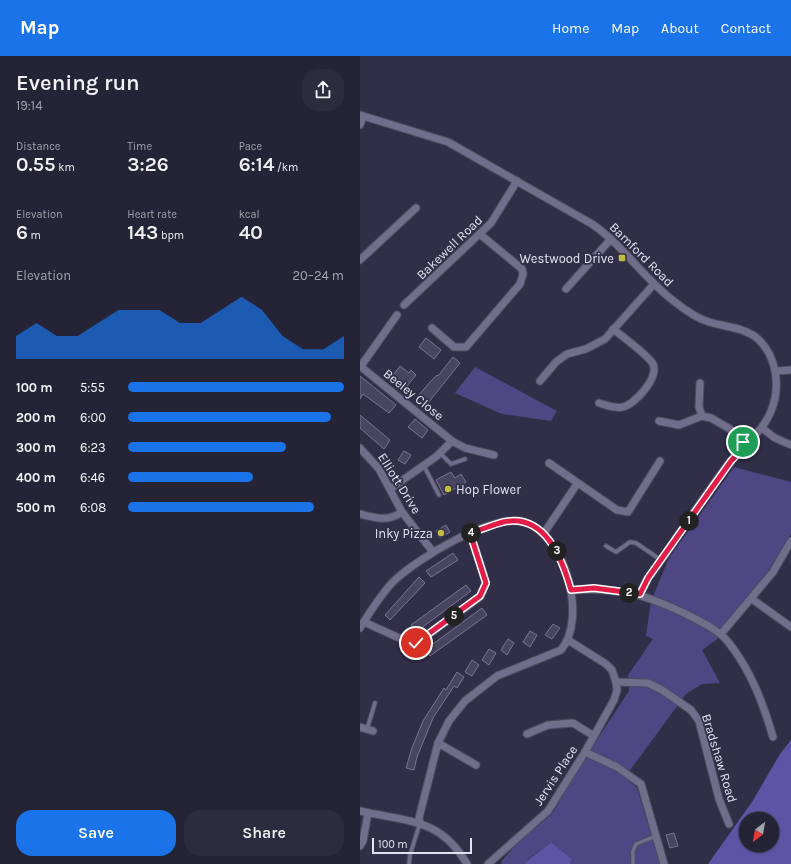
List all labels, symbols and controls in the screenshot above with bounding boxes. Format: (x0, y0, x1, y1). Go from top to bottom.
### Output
text: Map (20, 17, 59, 39)
text: Home (552, 20, 589, 37)
text: Map (611, 20, 639, 37)
text: About (661, 20, 699, 37)
text: Contact (721, 20, 771, 37)
button: share (302, 69, 344, 111)
text: Evening run (16, 70, 140, 96)
text: 19:14 (16, 98, 42, 113)
text: Distance (16, 140, 60, 153)
text: Time (127, 140, 152, 153)
text: Pace (239, 140, 262, 153)
text: 0.55 (16, 153, 56, 176)
text: 3:26 (127, 153, 169, 176)
text: 6:14 (239, 153, 274, 176)
text: km (56, 161, 75, 174)
text: /km (274, 161, 298, 174)
text: Elevation (16, 208, 63, 221)
text: Heart rate (127, 208, 177, 221)
text: kcal (239, 208, 260, 221)
street label: Bakewell Road (413, 212, 485, 282)
street label: Bamford Road (607, 219, 677, 289)
text: 6 (16, 221, 28, 244)
text: 143 (127, 221, 158, 244)
text: 40 (239, 221, 263, 244)
text: m (28, 229, 41, 242)
text: bpm (158, 229, 184, 242)
place label: Westwood Drive (520, 251, 614, 266)
marker: Westwood Drive (617, 253, 627, 263)
text: Elevation (16, 268, 71, 283)
text: 20–24 m (293, 268, 344, 283)
street label: Beeley Close (381, 366, 447, 423)
text: 100 m (16, 380, 53, 395)
text: 5:55 (80, 380, 105, 395)
text: 200 m (16, 410, 56, 425)
text: 6:00 (80, 410, 106, 425)
pin (726, 425, 760, 459)
icon: arrive (732, 431, 754, 453)
text: 300 m (16, 440, 56, 455)
text: 6:23 (80, 440, 106, 455)
street label: Elliott Drive (375, 450, 424, 517)
text: 400 m (16, 470, 56, 485)
text: 6:46 (80, 470, 105, 485)
place label: Hop Flower (456, 482, 521, 497)
marker: Hop Flower (443, 484, 453, 494)
text: 500 m (16, 500, 56, 515)
text: 6:08 (80, 500, 106, 515)
pin: 1 (679, 511, 699, 531)
text: 1 (687, 514, 691, 527)
pin: 4 (461, 523, 481, 543)
place label: Inky Pizza (375, 526, 433, 541)
text: 4 (468, 526, 474, 539)
marker: Inky Pizza (436, 528, 446, 538)
pin: 3 (547, 541, 567, 561)
text: 3 (554, 544, 560, 557)
pin: 2 (619, 583, 639, 603)
text: 2 (626, 586, 632, 599)
pin: 5 (444, 606, 464, 626)
text: 5 (451, 609, 457, 622)
pin (399, 626, 433, 660)
icon: check (405, 632, 427, 654)
street label: Bradshaw Road (699, 712, 740, 804)
street label: Jervis Place (531, 742, 580, 808)
button: Save (16, 810, 176, 856)
button: Share (184, 810, 344, 856)
north arrow (739, 812, 779, 852)
map controls (739, 812, 779, 852)
scale bar (372, 836, 472, 855)
text: 100 m (378, 838, 408, 851)

